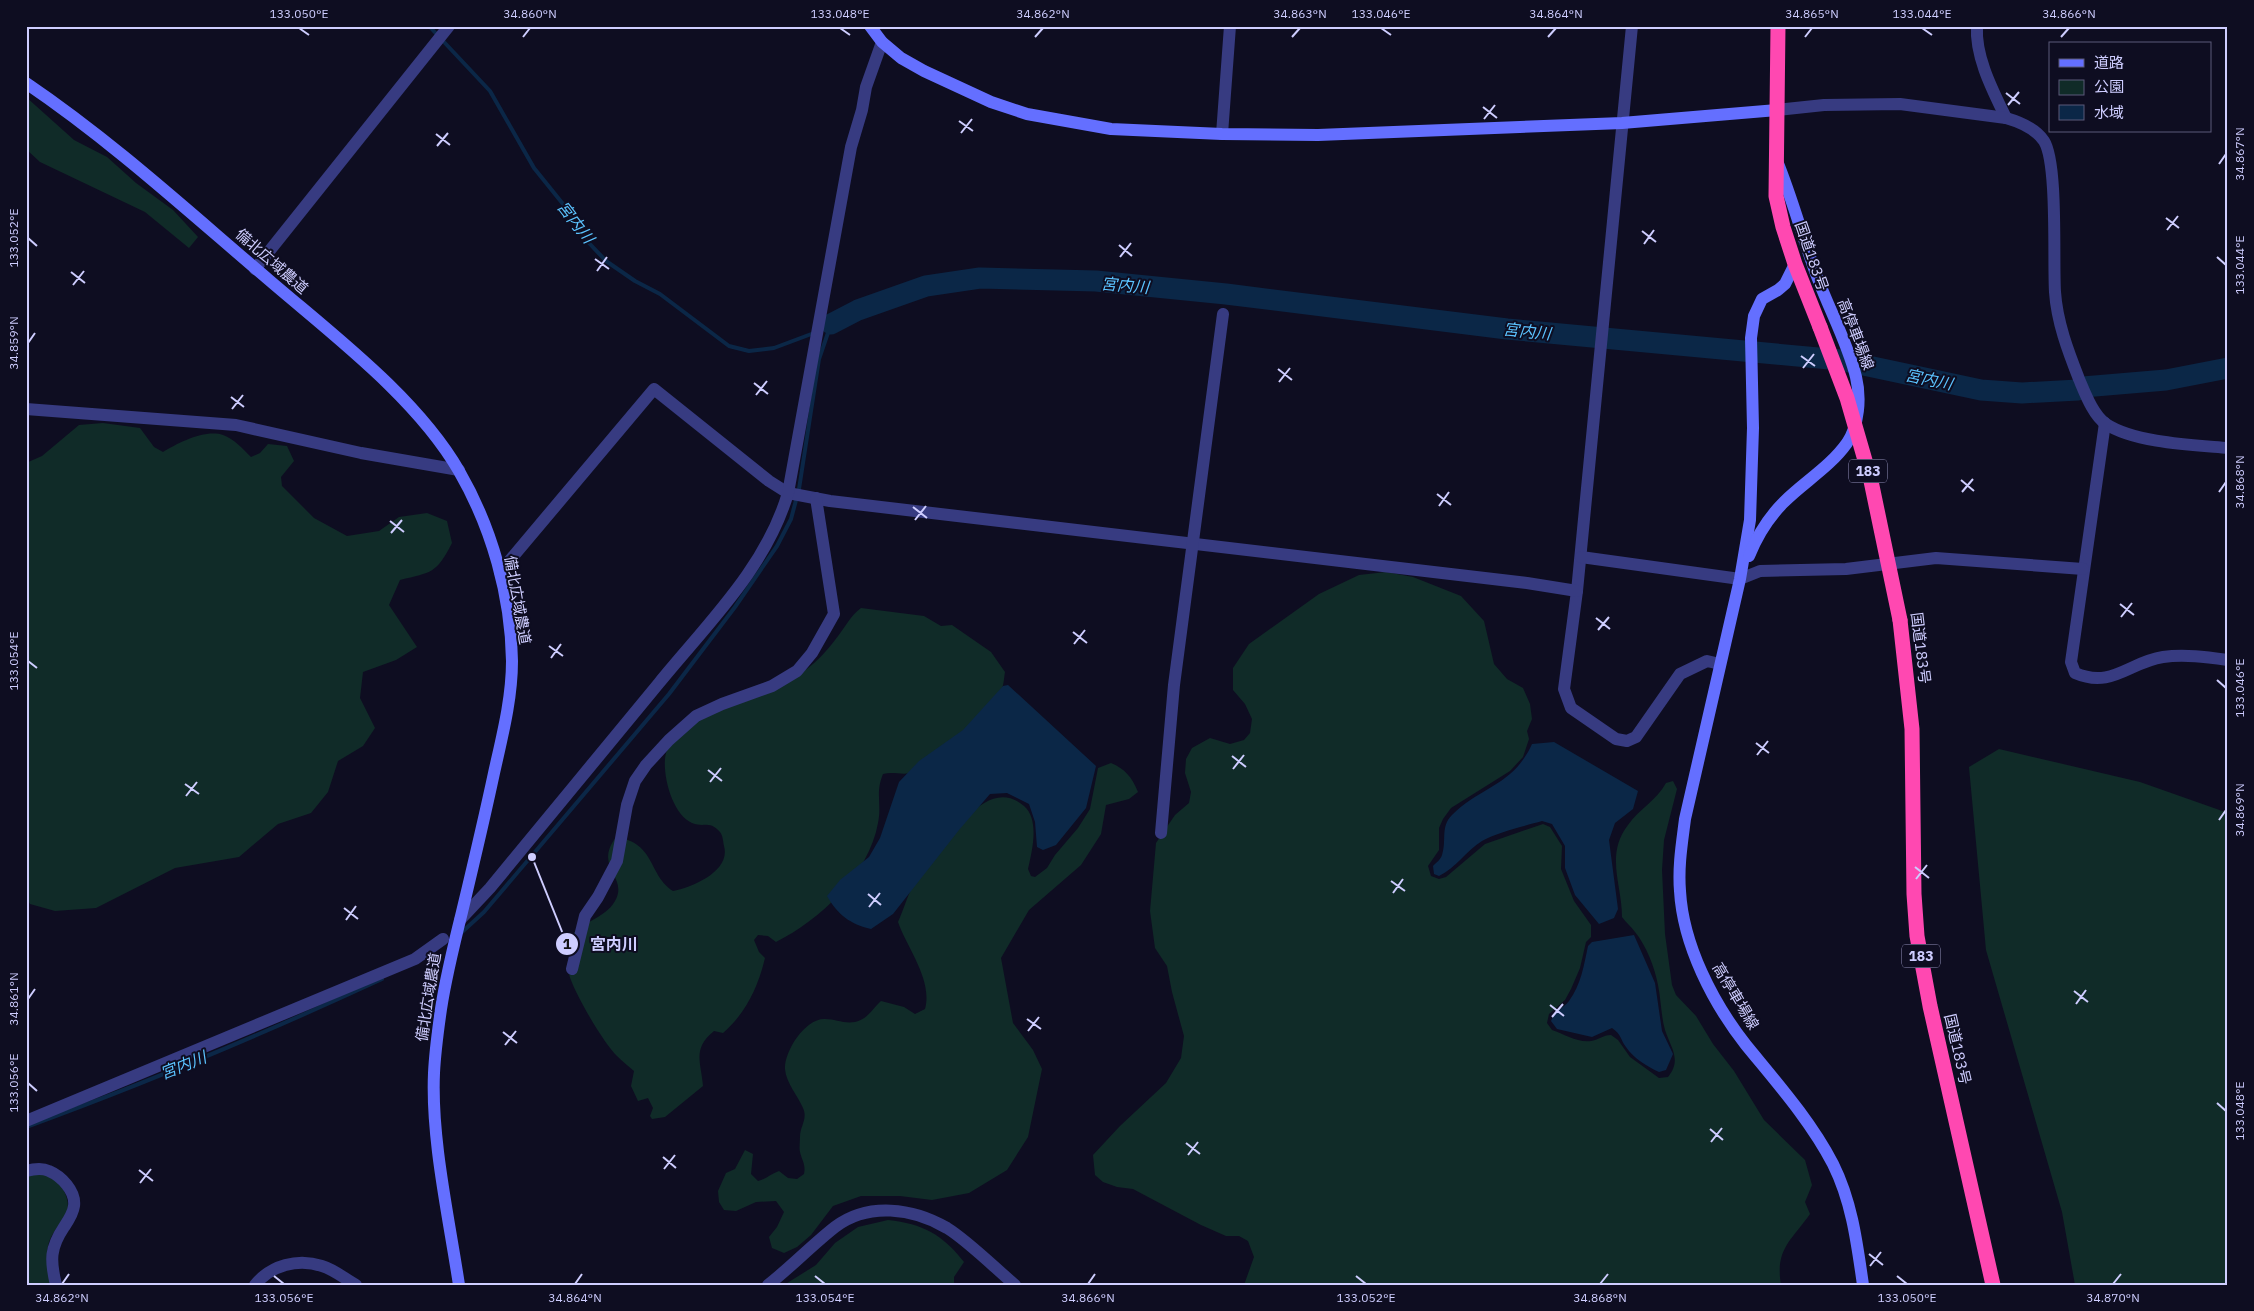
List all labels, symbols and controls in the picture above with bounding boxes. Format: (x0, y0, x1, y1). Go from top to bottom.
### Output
text: 133.050°E (269, 6, 329, 21)
text: 34.860°N (503, 6, 557, 21)
text: 133.048°E (810, 6, 870, 21)
text: 34.862°N (1016, 6, 1070, 21)
text: 34.863°N (1273, 6, 1327, 21)
text: 133.046°E (1351, 6, 1411, 21)
text: 34.864°N (1529, 6, 1583, 21)
text: 34.865°N (1785, 6, 1839, 21)
text: 133.044°E (1892, 6, 1952, 21)
text: 34.866°N (2042, 6, 2096, 21)
legend (2049, 42, 2212, 132)
text: 道路 (2094, 53, 2124, 72)
text: 公園 (2094, 77, 2124, 96)
text: 水域 (2094, 103, 2124, 122)
text: 34.867°N (2232, 127, 2247, 181)
water label: 宮内川 (553, 197, 600, 249)
text: 133.052°E (6, 208, 21, 268)
street label: 国道183号 (1791, 219, 1833, 293)
street label: 備北広域農道 (232, 224, 312, 298)
text: 133.044°E (2232, 235, 2247, 295)
water label: 宮内川 (1100, 273, 1152, 297)
street label: 高停車場線 (1834, 296, 1878, 372)
text: 34.859°N (6, 316, 21, 370)
water label: 宮内川 (1502, 319, 1554, 344)
water label: 宮内川 (1903, 364, 1957, 394)
text: 34.868°N (2232, 455, 2247, 509)
road number: 183 (1849, 460, 1887, 482)
street label: 備北広域農道 (501, 554, 535, 646)
street label: 国道183号 (1907, 611, 1935, 685)
text: 133.054°E (6, 631, 21, 691)
text: 133.046°E (2232, 658, 2247, 718)
text: 34.869°N (2232, 783, 2247, 837)
callout: 宮内川 (555, 929, 648, 960)
text: 1 (562, 934, 572, 953)
text: 宮内川 (590, 934, 638, 954)
road number: 183 (1902, 944, 1940, 968)
street label: 備北広域農道 (412, 951, 444, 1043)
street label: 高停車場線 (1709, 959, 1763, 1033)
text: 34.861°N (6, 972, 21, 1026)
street label: 国道183号 (1941, 1012, 1975, 1086)
water label: 宮内川 (157, 1046, 211, 1083)
text: 133.056°E (6, 1053, 21, 1113)
text: 133.048°E (2232, 1081, 2247, 1141)
text: 34.862°N (35, 1290, 89, 1305)
text: 133.056°E (254, 1290, 314, 1305)
text: 34.864°N (548, 1290, 602, 1305)
text: 133.054°E (795, 1290, 855, 1305)
text: 34.866°N (1061, 1290, 1115, 1305)
text: 133.052°E (1336, 1290, 1396, 1305)
text: 34.868°N (1573, 1290, 1627, 1305)
text: 133.050°E (1877, 1290, 1937, 1305)
text: 34.870°N (2086, 1290, 2140, 1305)

